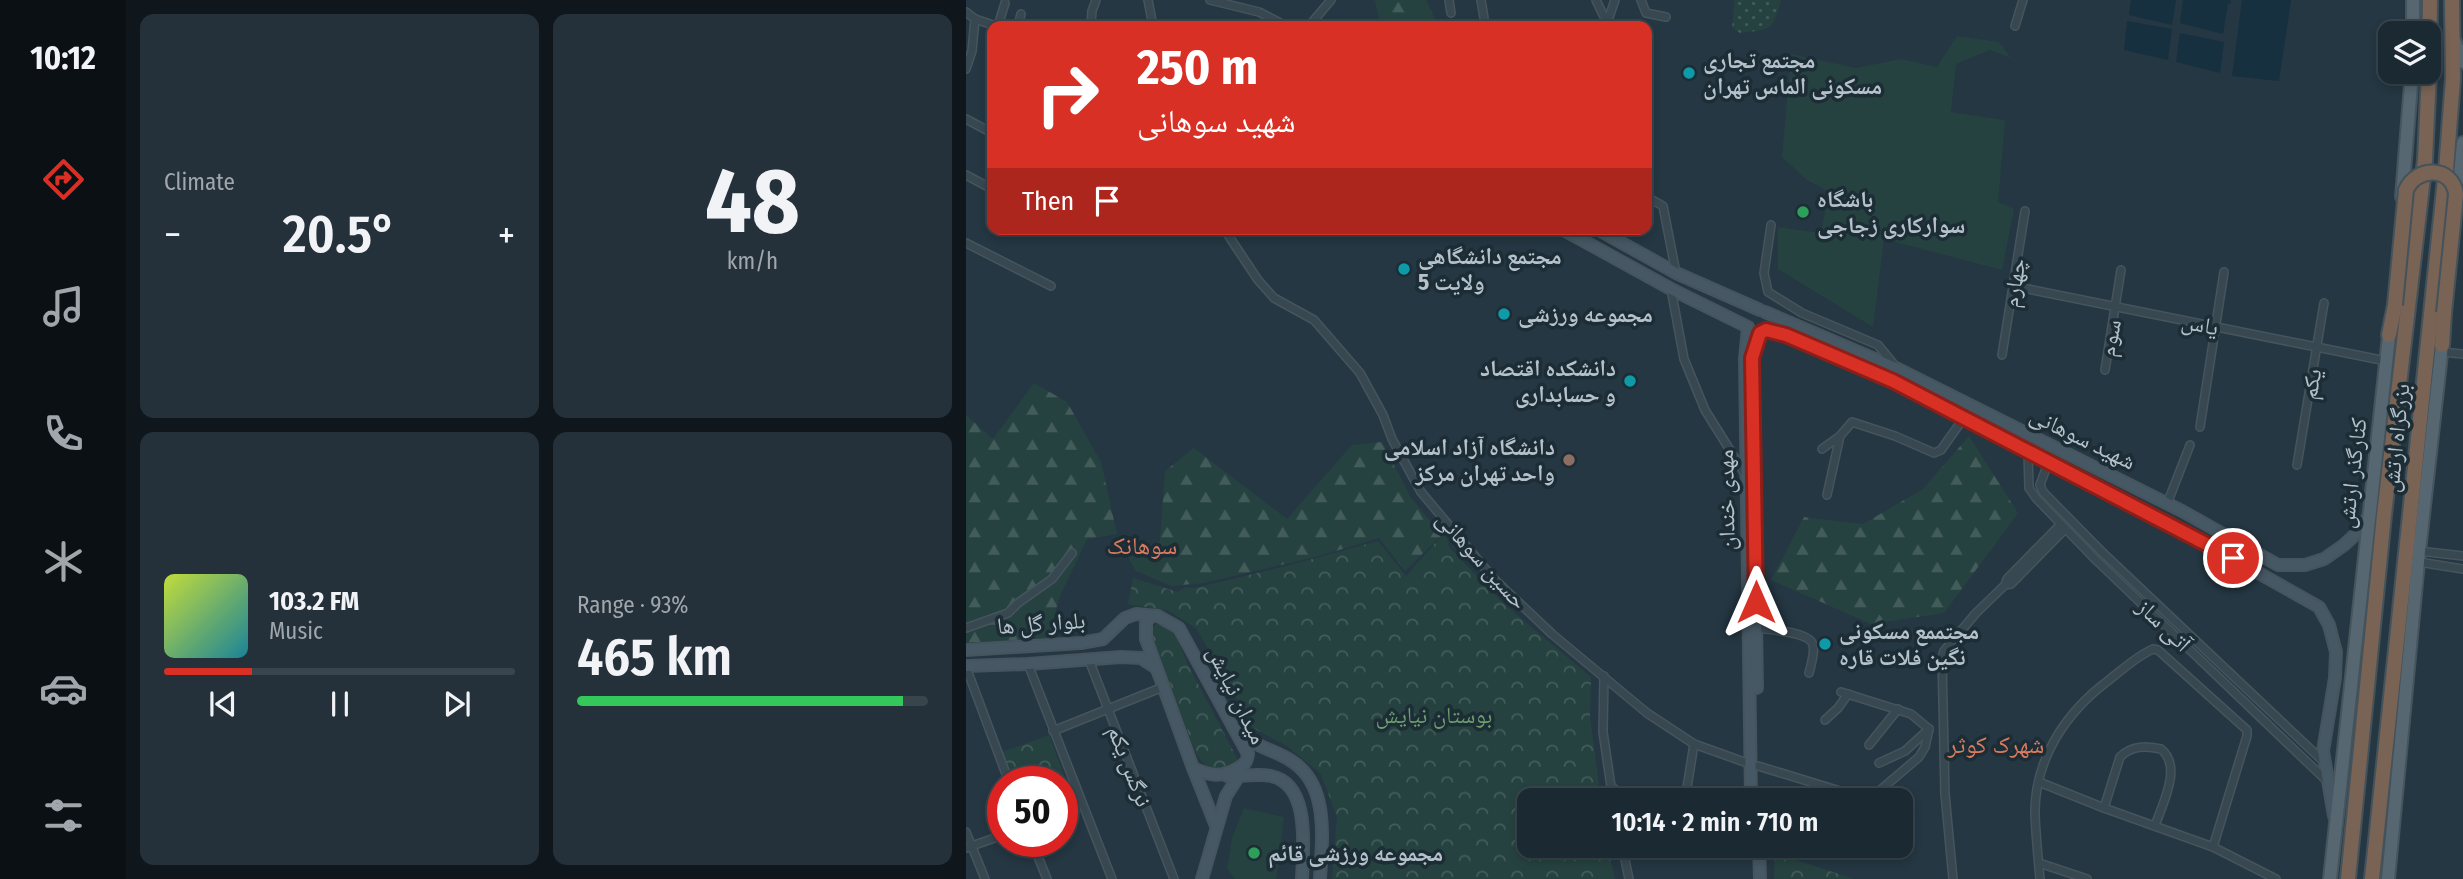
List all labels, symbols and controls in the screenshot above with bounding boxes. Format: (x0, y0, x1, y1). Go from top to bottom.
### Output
map controls (2378, 21, 2441, 84)
button: layers (2378, 21, 2441, 84)
text: 250 m (1137, 38, 1258, 97)
text: 10:12 (30, 39, 96, 77)
place label: مجتمع تجاری مسکونی الماس تهران (1703, 46, 1882, 100)
icon: right (1022, 49, 1113, 140)
marker: مجتمع تجاری مسکونی الماس تهران (1681, 65, 1697, 81)
text: شهید سوهانی (1137, 102, 1296, 140)
text: 48 (705, 147, 800, 256)
icon: directions (39, 155, 88, 204)
text: Climate (164, 168, 235, 196)
icon: arrive (1088, 182, 1126, 220)
place label: باشگاه سواركاری زجاجی (1817, 185, 1965, 239)
text: Then (1022, 186, 1074, 217)
text: 20.5° (283, 203, 396, 266)
marker: باشگاه سواركاری زجاجی (1795, 204, 1811, 220)
text: − (164, 212, 181, 258)
text: + (498, 212, 515, 258)
place label: مجتمع دانشگاهی ولایت 5 (1418, 242, 1562, 296)
text: km/h (727, 247, 778, 275)
street label: چهارم (1996, 256, 2034, 310)
marker: مجتمع دانشگاهی ولایت 5 (1396, 261, 1412, 277)
icon: music (39, 282, 88, 331)
place label: مجموعه ورزشی (1518, 300, 1653, 328)
marker: مجموعه ورزشی (1496, 306, 1512, 322)
street label: یاس (2179, 307, 2221, 341)
street label: سوم (2093, 317, 2129, 359)
place label: دانشکده اقتصاد و حسابداری (1480, 354, 1616, 408)
street label: یکم (2295, 367, 2329, 402)
marker: دانشکده اقتصاد و حسابداری (1622, 373, 1638, 389)
street label: بزرگراه ارتش (2376, 382, 2416, 494)
street label: شهید سوهانی (2026, 400, 2140, 476)
icon: phone (39, 409, 88, 458)
street label: کنارگذر ارتش (2331, 416, 2373, 530)
place label: دانشگاه آزاد اسلامی واحد تهران مرکز (1384, 433, 1555, 487)
street label: مهدی خندان (1711, 449, 1741, 551)
marker: دانشگاه آزاد اسلامی واحد تهران مرکز (1561, 452, 1577, 468)
street label: حسین سوهانی (1431, 505, 1533, 615)
pin (2203, 528, 2263, 588)
district label: سوهانک (1107, 532, 1177, 560)
icon: climate (39, 537, 88, 586)
icon: arrive (2214, 539, 2252, 577)
position arrow (1719, 565, 1793, 639)
text: 103.2 FM (269, 586, 359, 617)
text: Range · 93% (577, 591, 688, 619)
street label: آتی ساز (2130, 592, 2198, 658)
street label: بلوار گل ها (996, 606, 1086, 640)
text: Music (269, 617, 323, 645)
place label: مجتممع مسکونی نگین فلات قاره (1839, 617, 1979, 671)
text: 465 km (577, 626, 732, 689)
marker: مجتممع مسکونی نگین فلات قاره (1817, 636, 1833, 652)
street label: میدان نیایش (1201, 641, 1273, 749)
icon: car (39, 664, 88, 713)
icon: previous (204, 685, 242, 723)
icon: pause (321, 685, 359, 723)
icon: next (438, 685, 476, 723)
park label: بوستان نیایش (1376, 701, 1492, 729)
street label: نرگس یکم (1100, 722, 1158, 811)
district label: شهرک کوثر (1947, 731, 2044, 759)
speed limit sign: 50 (987, 766, 1078, 857)
icon: filters (39, 791, 88, 840)
text: 10:14 · 2 min · 710 m (1612, 807, 1818, 838)
place label: مجموعه ورزشی قائم (1268, 839, 1443, 869)
marker: مجموعه ورزشی قائم (1246, 845, 1262, 861)

